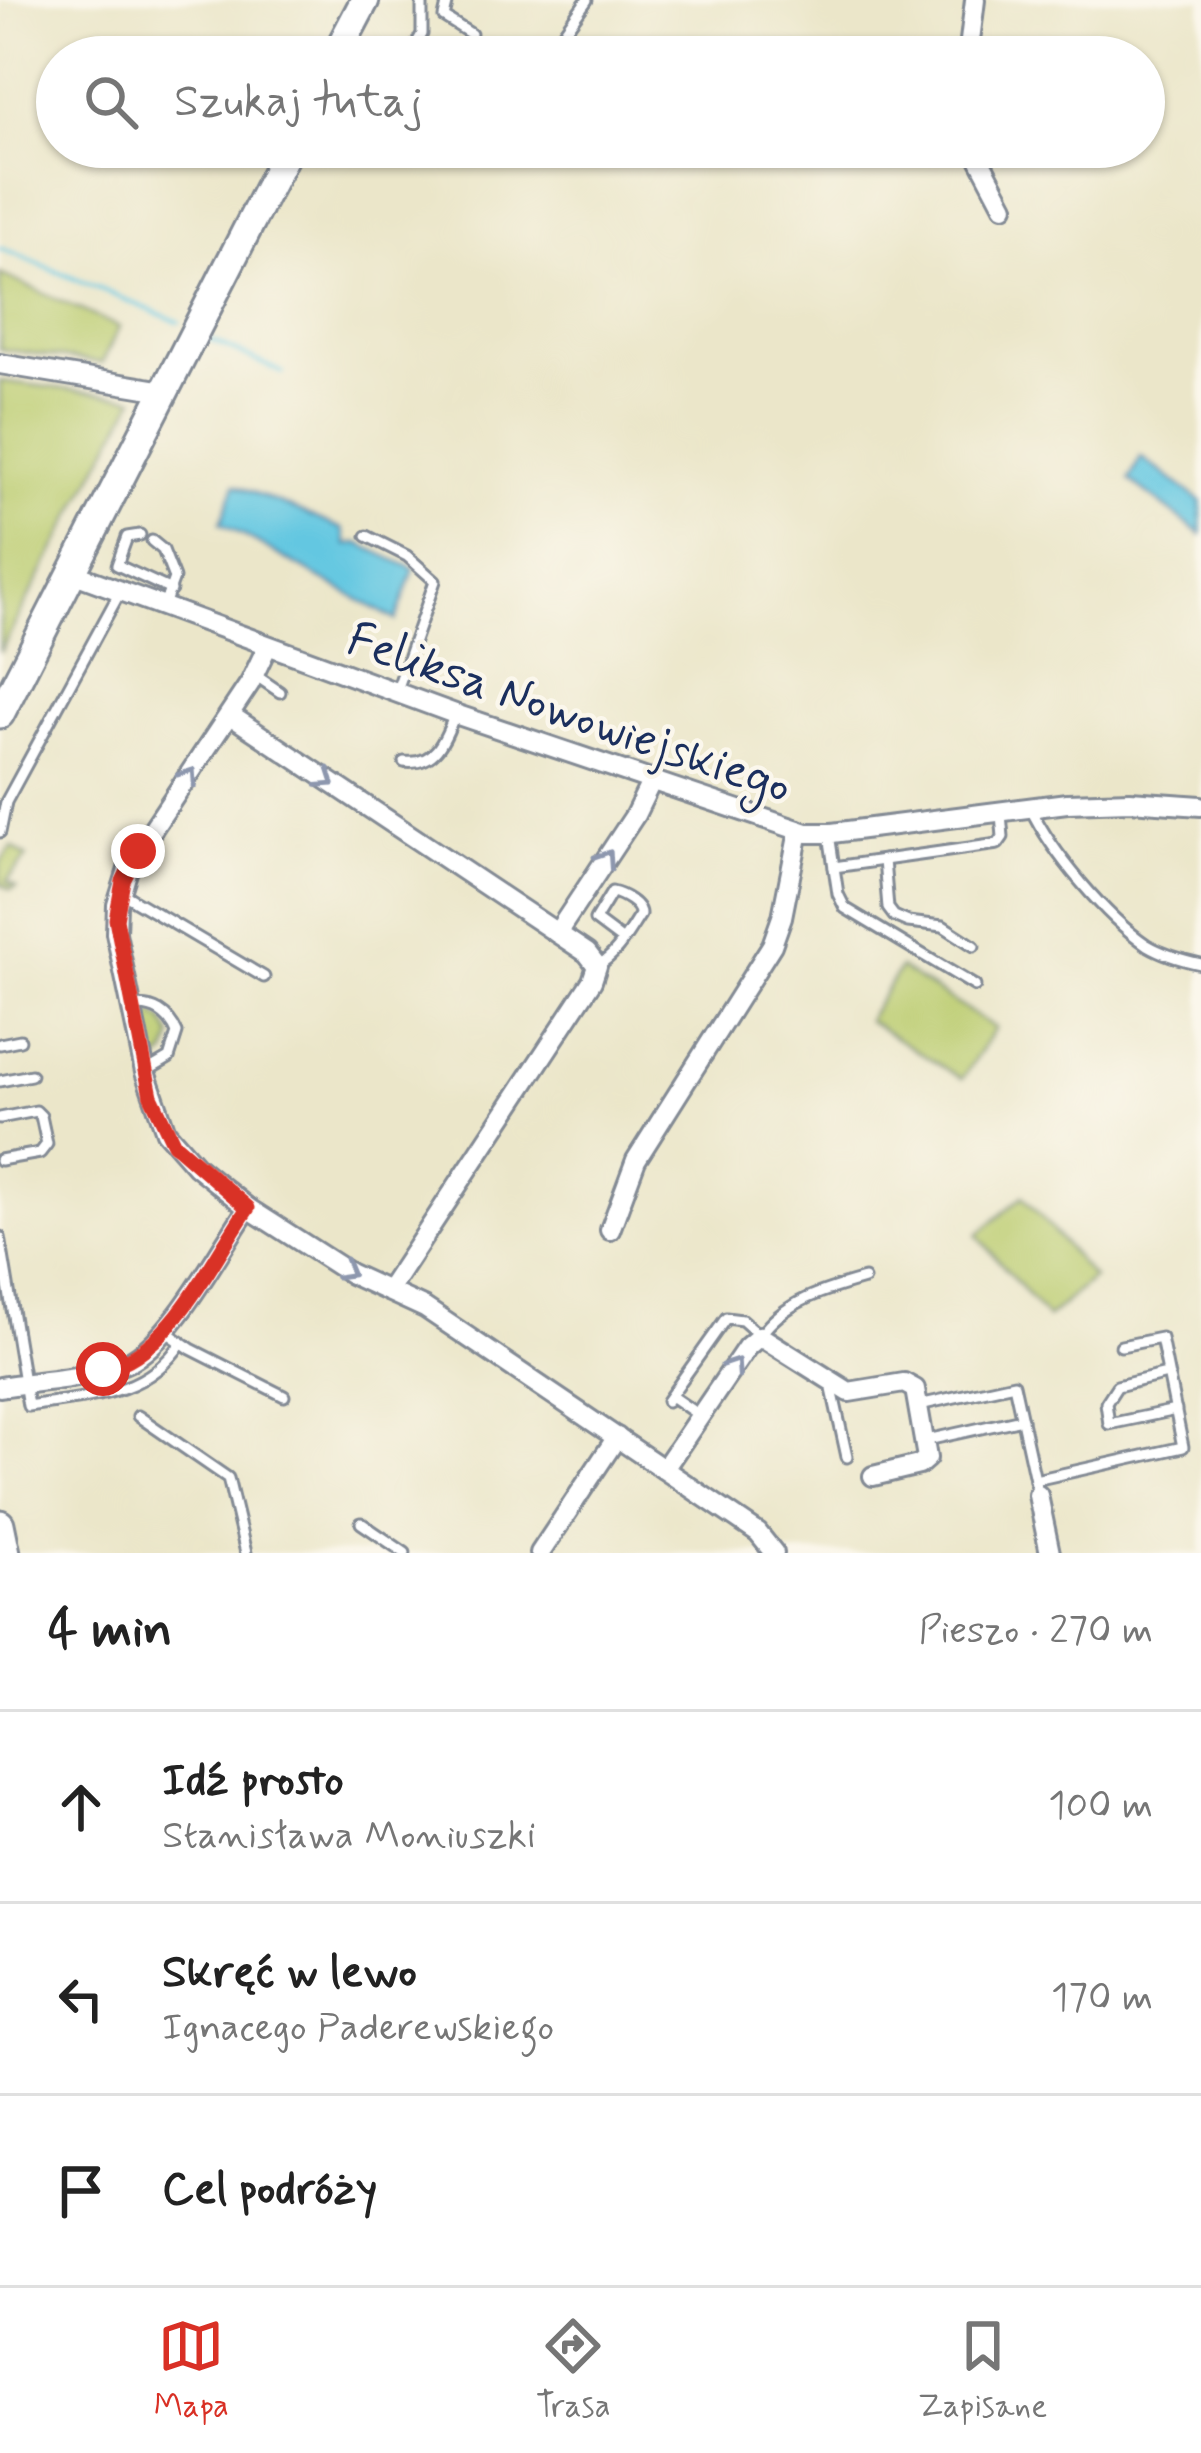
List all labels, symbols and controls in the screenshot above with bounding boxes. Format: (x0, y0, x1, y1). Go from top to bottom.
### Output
search box (36, 36, 1165, 168)
icon: search (78, 69, 144, 135)
text: Szukaj tutaj (174, 73, 423, 132)
street label: Feliksa Nowowiejskiego (338, 609, 799, 823)
one-way arrow (314, 766, 336, 788)
one-way arrow (175, 767, 197, 789)
route end (111, 824, 165, 878)
one-way arrow (592, 850, 614, 872)
one-way arrow (333, 1256, 355, 1279)
route start (76, 1342, 130, 1396)
one-way arrow (720, 1357, 742, 1379)
text: 4 min (48, 1598, 172, 1664)
text: Pieszo · 270 m (919, 1606, 1153, 1657)
text: Idź prosto (162, 1752, 344, 1811)
icon: ahead (48, 1774, 114, 1840)
text: 100 m (1048, 1781, 1153, 1832)
text: Stanisława Moniuszki (162, 1811, 536, 1862)
text: Skręć w lewo (162, 1944, 417, 2003)
icon: left (48, 1966, 114, 2032)
text: 170 m (1051, 1973, 1153, 2024)
text: Ignacego Paderewskiego (162, 2003, 554, 2054)
icon: arrive (48, 2158, 114, 2224)
text: Cel podróży (162, 2161, 377, 2220)
tab: Mapa (154, 2313, 229, 2429)
tab: Trasa (536, 2313, 611, 2429)
tab: Zapisane (918, 2313, 1047, 2429)

